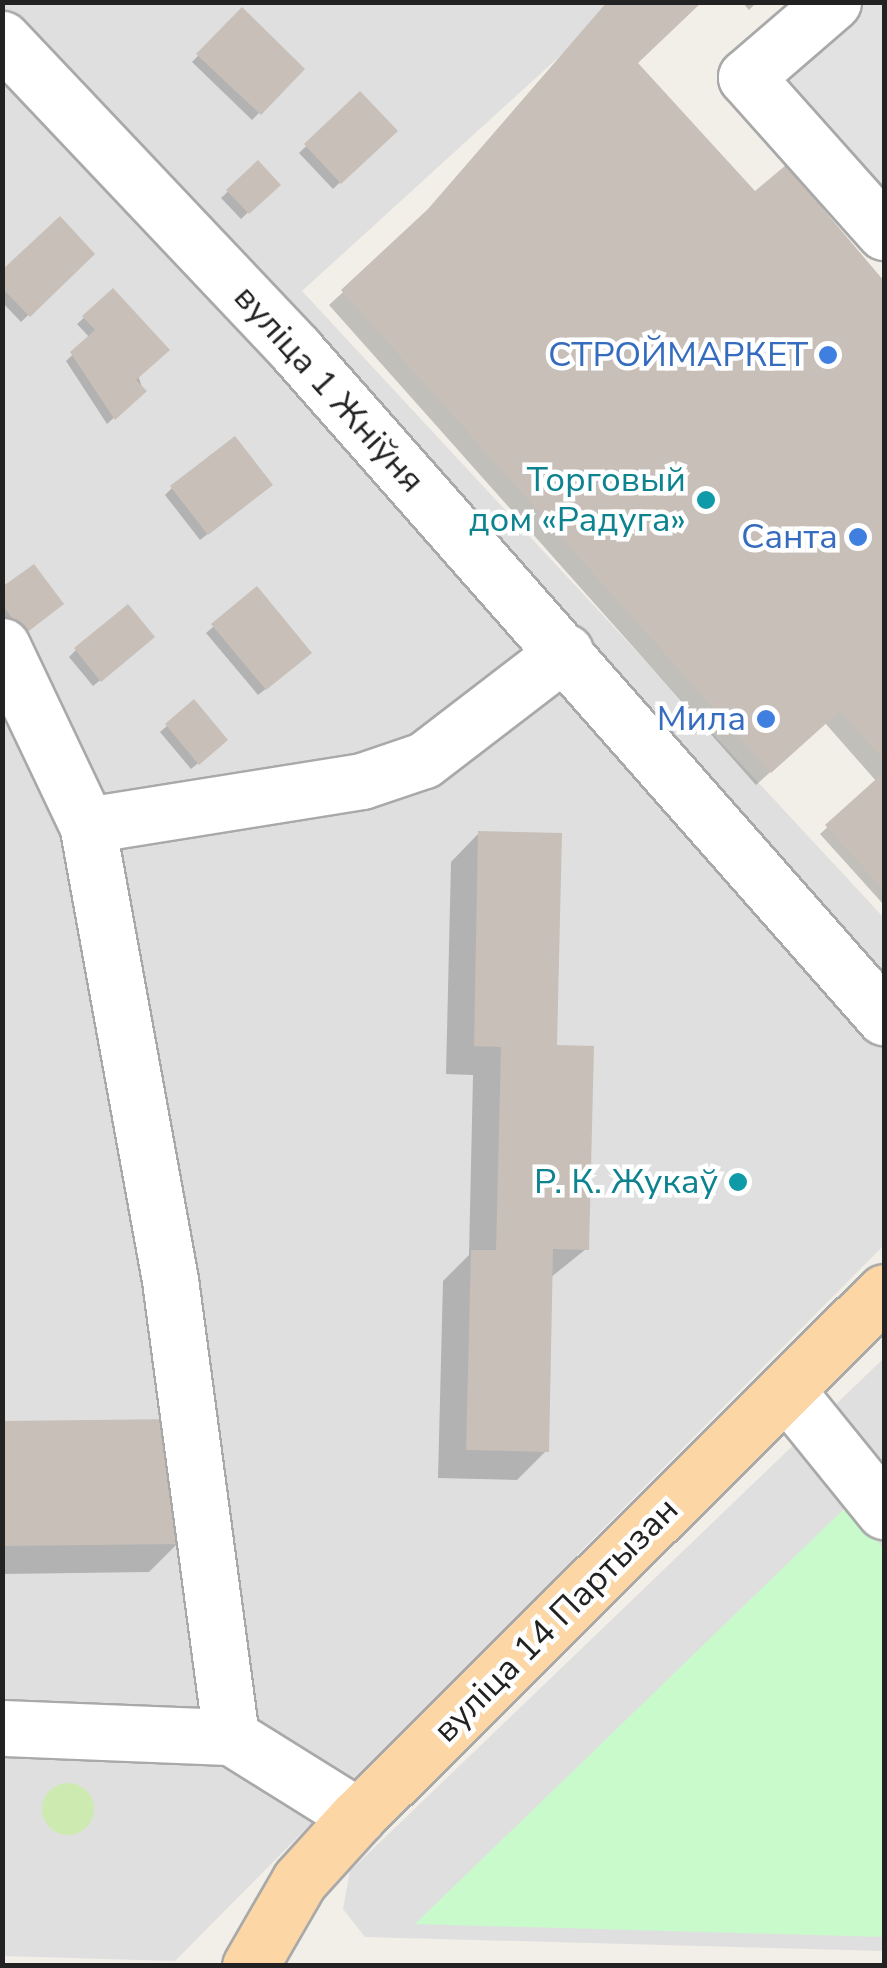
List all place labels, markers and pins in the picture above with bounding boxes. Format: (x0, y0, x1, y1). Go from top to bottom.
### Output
place label: СТРОЙМАРКЕТ (548, 334, 808, 376)
marker: СТРОЙМАРКЕТ (817, 344, 839, 366)
place label: Торговый дом «Радуга» (469, 459, 686, 541)
marker: Торговый дом «Радуга» (695, 489, 717, 511)
place label: Санта (741, 516, 838, 558)
marker: Санта (847, 526, 869, 548)
place label: Мила (657, 698, 746, 740)
marker: Мила (755, 708, 777, 730)
place label: Р. К. Жукаў (534, 1161, 718, 1203)
marker: Р. К. Жукаў (727, 1171, 749, 1193)

